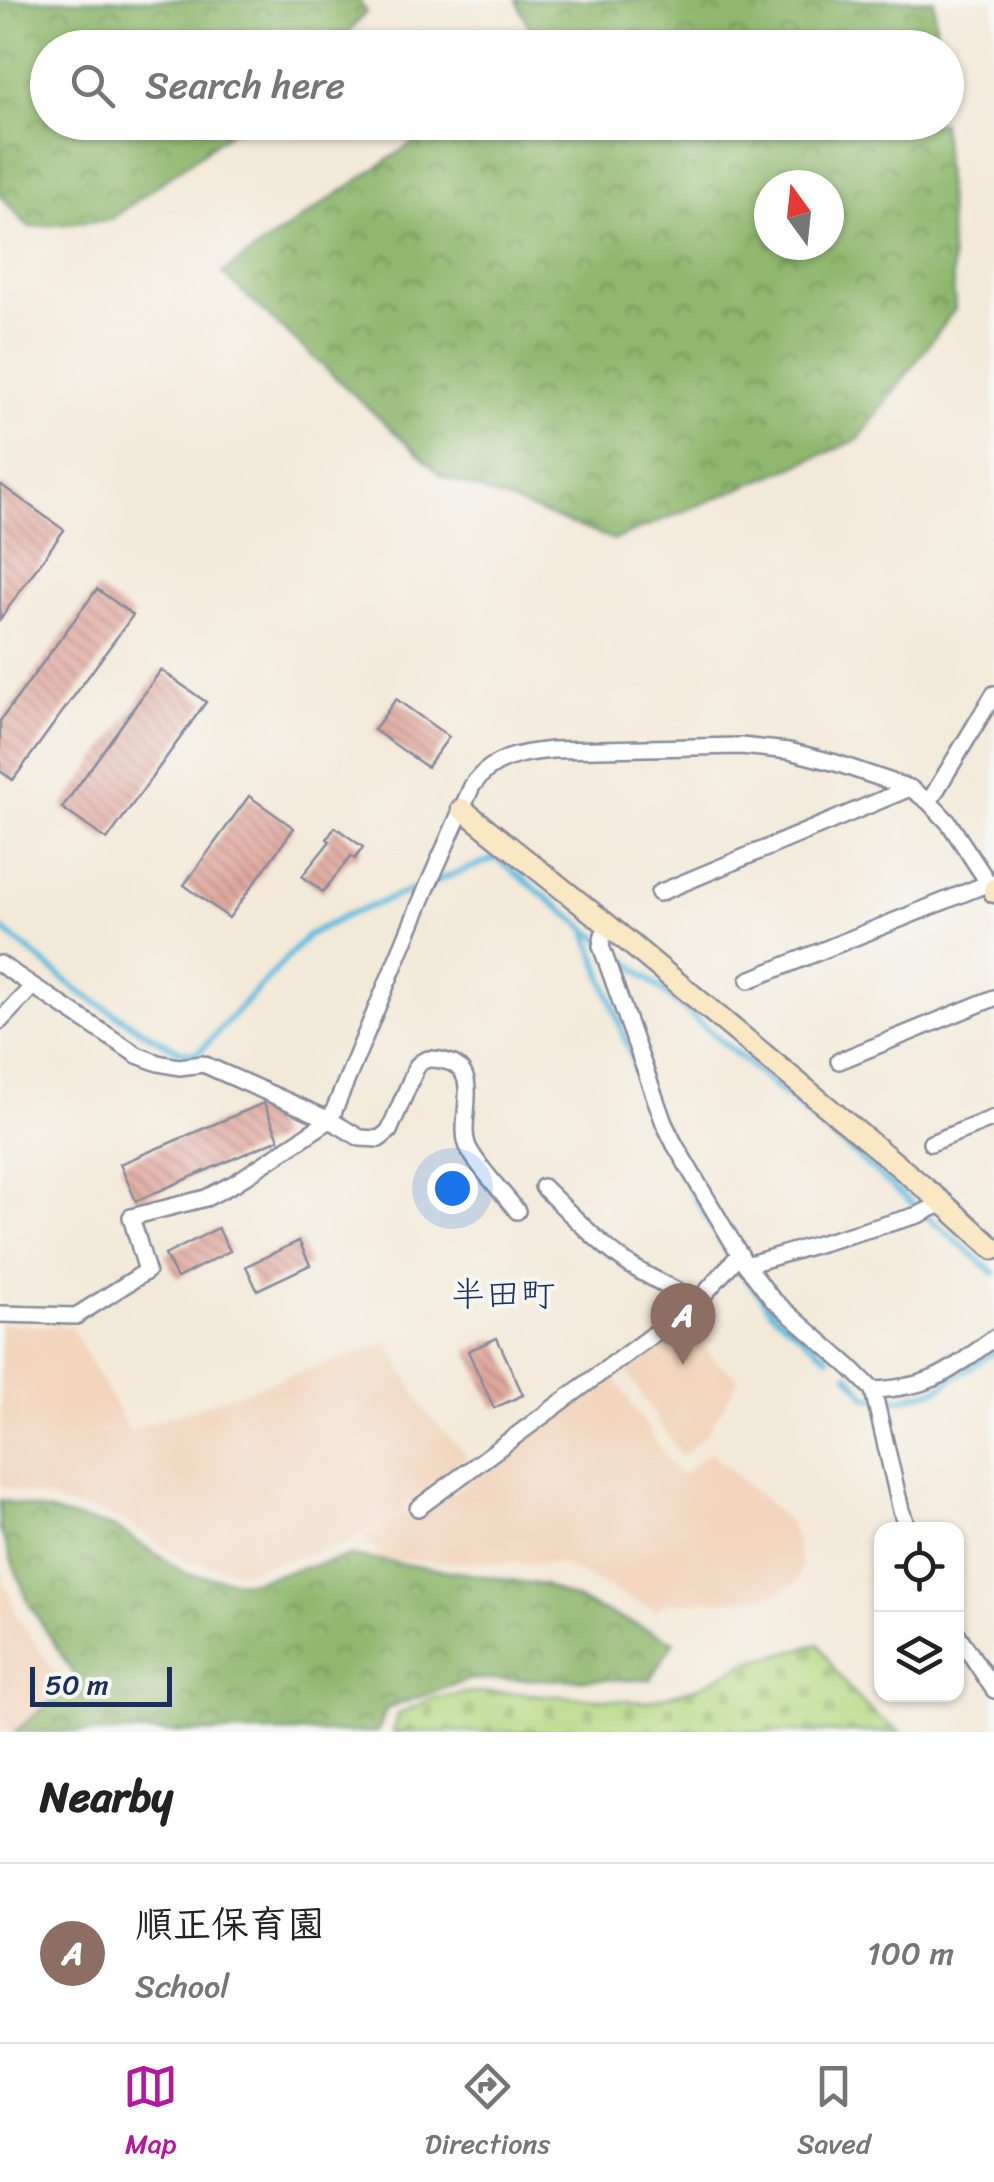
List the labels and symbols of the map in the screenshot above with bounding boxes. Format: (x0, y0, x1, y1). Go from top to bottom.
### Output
north arrow (754, 170, 844, 260)
your location (427, 1163, 478, 1214)
district label: 半田町 (450, 1263, 556, 1325)
pin: A (650, 1282, 716, 1365)
scale bar (30, 1662, 172, 1706)

